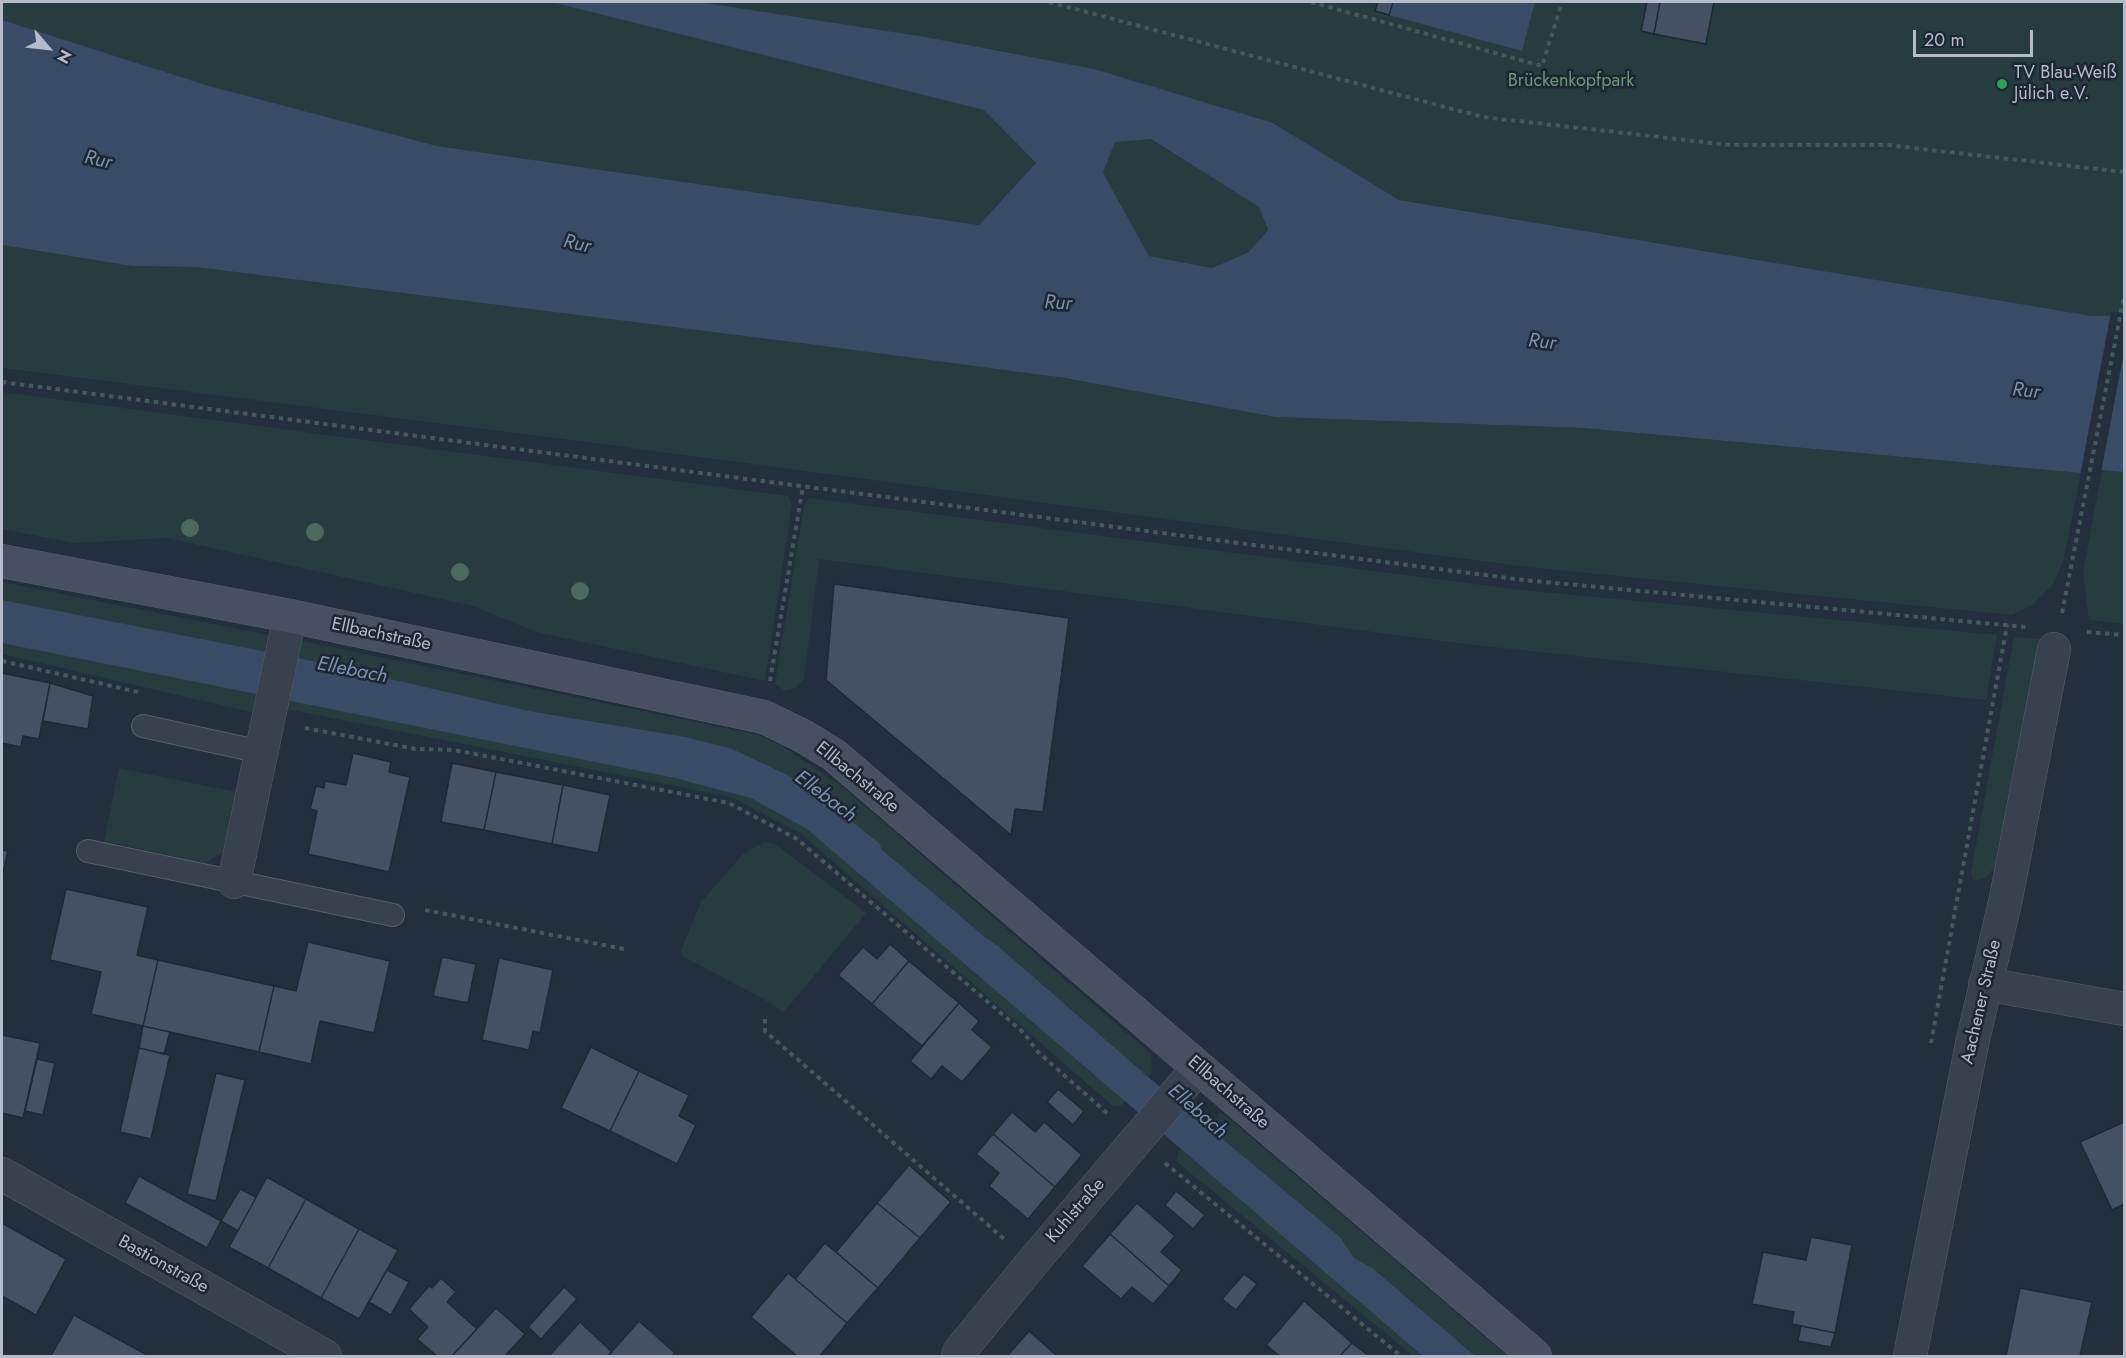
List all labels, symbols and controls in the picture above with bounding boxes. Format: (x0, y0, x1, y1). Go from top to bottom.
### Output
north arrow (18, 18, 78, 78)
scale bar (1916, 18, 2036, 56)
text: 20 m (1924, 27, 1964, 53)
text: N (51, 46, 77, 68)
place label: TV Blau-Weiß Jülich e.V. (2014, 63, 2117, 106)
park label: Brückenkopfpark (1508, 71, 1634, 93)
marker: TV Blau-Weiß Jülich e.V. (1995, 77, 2009, 91)
water label: Rur (82, 146, 114, 176)
water label: Rur (561, 230, 593, 260)
water label: Rur (1044, 291, 1072, 317)
water label: Rur (1527, 330, 1557, 356)
water label: Rur (2011, 379, 2041, 405)
street label: Ellbachstraße (329, 614, 433, 656)
water label: Ellebach (315, 652, 389, 690)
street label: Ellbachstraße (811, 738, 903, 818)
water label: Ellebach (789, 766, 861, 828)
street label: Aachener Straße (1957, 938, 2007, 1066)
street label: Ellbachstraße (1183, 1052, 1273, 1134)
water label: Ellebach (1162, 1080, 1232, 1144)
street label: Kuhlstraße (1042, 1174, 1110, 1248)
street label: Bastionstraße (114, 1231, 212, 1299)

